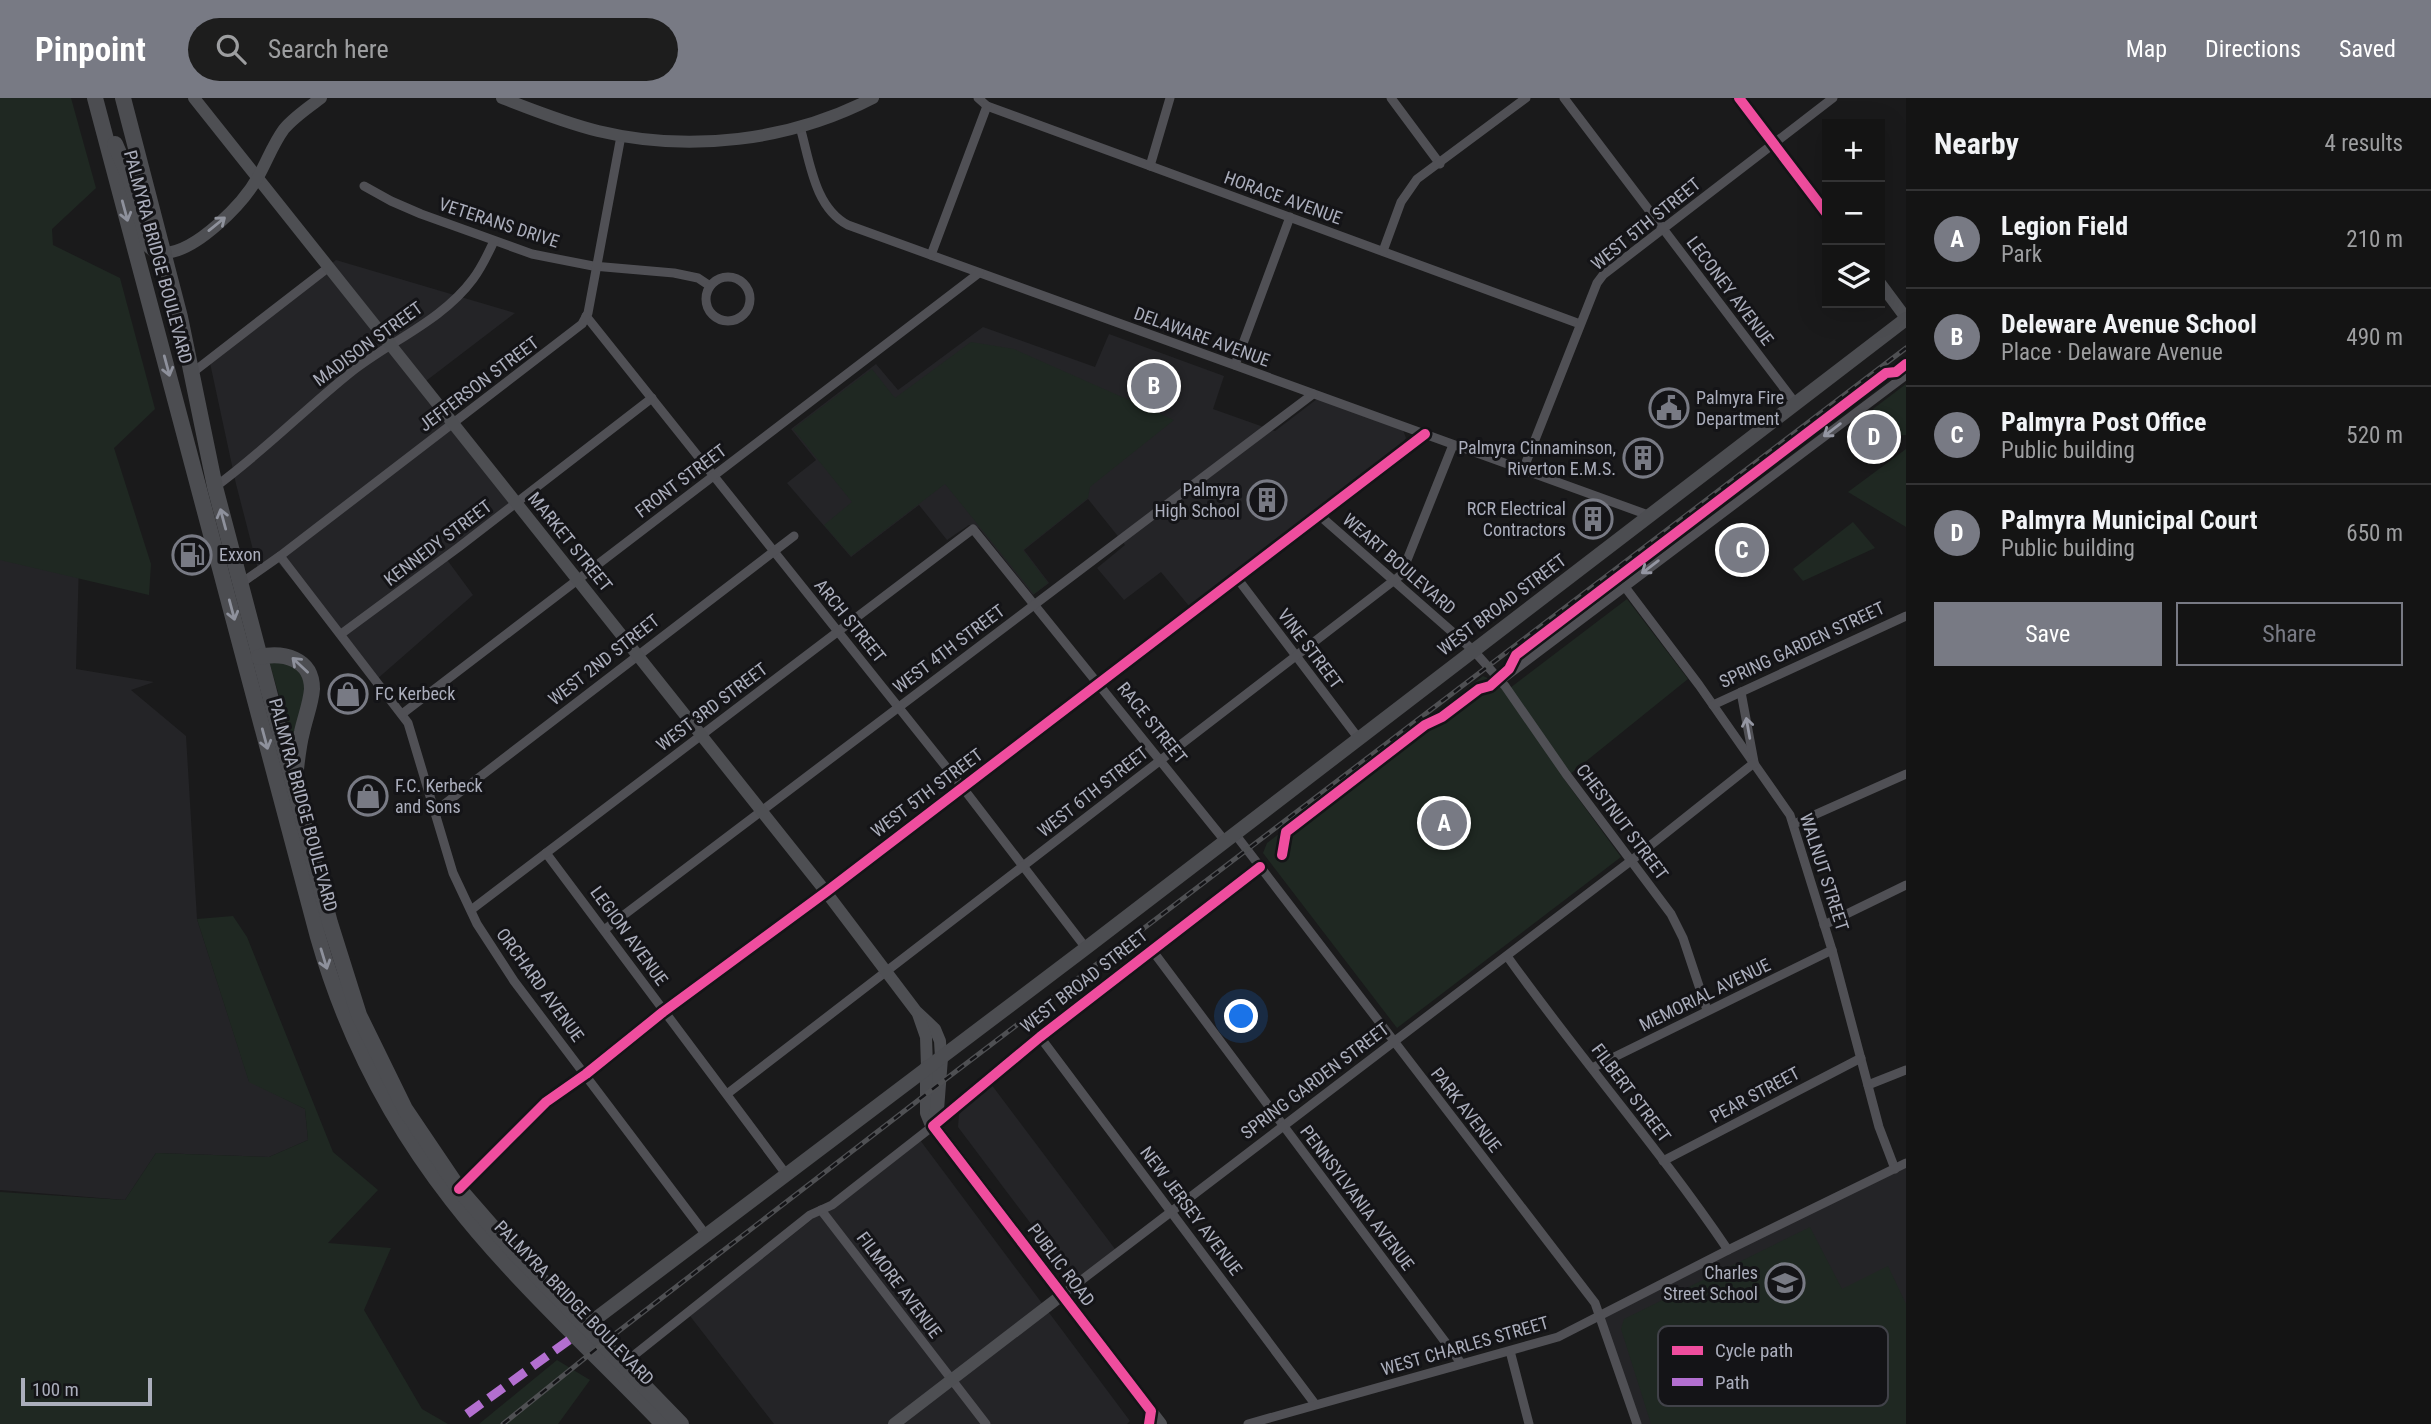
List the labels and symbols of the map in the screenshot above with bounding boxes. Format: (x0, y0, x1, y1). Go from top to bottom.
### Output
street label: PALMYRA BRIDGE BOULEVARD (120, 148, 197, 366)
street label: HORACE AVENUE (1221, 166, 1345, 229)
street label: WEST 5TH STREET (1587, 173, 1705, 274)
street label: VETERANS DRIVE (436, 193, 562, 252)
one-way arrow (120, 200, 133, 222)
one-way arrow (207, 216, 225, 232)
street label: LECONEY AVENUE (1683, 232, 1778, 349)
street label: MADISON STREET (309, 297, 426, 390)
street label: DELAWARE AVENUE (1131, 302, 1273, 371)
street label: JEFFERSON STREET (415, 332, 543, 436)
one-way arrow (161, 354, 174, 377)
pin: B (1131, 360, 1177, 412)
public building icon: Palmyra Fire Department (1648, 387, 1690, 429)
place label: Palmyra Fire Department (1696, 387, 1784, 429)
pin: D (1851, 411, 1897, 463)
one-way arrow (1823, 423, 1842, 438)
place label: Palmyra Cinnaminson, Riverton E.M.S. (1458, 437, 1616, 479)
building icon: Palmyra Cinnaminson, Riverton E.M.S. (1622, 437, 1664, 479)
street label: FRONT STREET (631, 439, 730, 522)
place label: Palmyra High School (1154, 479, 1240, 521)
building icon: Palmyra High School (1246, 479, 1288, 521)
street label: MARKET STREET (524, 488, 617, 595)
street label: KENNEDY STREET (380, 495, 496, 590)
place label: RCR Electrical Contractors (1467, 498, 1566, 540)
building icon: RCR Electrical Contractors (1572, 498, 1614, 540)
one-way arrow (216, 509, 229, 531)
street label: WEART BOULEVARD (1339, 509, 1460, 618)
pin: C (1719, 524, 1765, 576)
fuel station icon: Exxon (171, 534, 213, 576)
place label: Exxon (219, 544, 261, 565)
street label: WEST BROAD STREET (1433, 549, 1570, 660)
one-way arrow (1642, 560, 1660, 575)
street label: ARCH STREET (810, 575, 890, 667)
street label: SPRING GARDEN STREET (1716, 597, 1888, 692)
one-way arrow (226, 598, 239, 620)
street label: WEST 4TH STREET (889, 600, 1009, 697)
street label: VINE STREET (1274, 605, 1347, 693)
street label: WEST 2ND STREET (544, 610, 663, 710)
one-way arrow (291, 657, 309, 674)
street label: WEST 3RD STREET (652, 658, 771, 755)
shop icon: FC Kerbeck (327, 673, 369, 715)
street label: RACE STREET (1113, 678, 1192, 768)
place label: FC Kerbeck (375, 683, 455, 704)
street label: PALMYRA BRIDGE BOULEVARD (265, 696, 342, 914)
one-way arrow (1740, 717, 1754, 740)
one-way arrow (260, 728, 273, 750)
street label: WEST 6TH STREET (1033, 742, 1152, 841)
street label: WEST 5TH STREET (867, 744, 987, 841)
street label: CHESTNUT STREET (1572, 760, 1673, 884)
shop icon: F.C. Kerbeck and Sons (347, 775, 389, 817)
place label: F.C. Kerbeck and Sons (395, 775, 483, 817)
pin: A (1421, 797, 1467, 849)
street label: WALNUT STREET (1796, 810, 1853, 933)
street label: LEGION AVENUE (586, 882, 672, 989)
street label: ORCHARD AVENUE (492, 924, 589, 1046)
street label: WEST BROAD STREET (1016, 924, 1151, 1037)
one-way arrow (319, 947, 331, 969)
street label: MEMORIAL AVENUE (1636, 954, 1774, 1035)
your location (1224, 999, 1258, 1033)
street label: SPRING GARDEN STREET (1236, 1018, 1393, 1143)
street label: FILBERT STREET (1587, 1039, 1675, 1146)
street label: PEAR STREET (1706, 1062, 1803, 1127)
street label: PARK AVENUE (1427, 1063, 1506, 1156)
street label: PENNSYLVANIA AVENUE (1296, 1121, 1419, 1274)
street label: NEW JERSEY AVENUE (1136, 1142, 1247, 1279)
street label: PALMYRA BRIDGE BOULEVARD (490, 1216, 658, 1389)
street label: PUBLIC ROAD (1023, 1219, 1099, 1310)
street label: FILMORE AVENUE (853, 1227, 946, 1342)
place label: Charles Street School (1663, 1262, 1758, 1304)
school or university icon: Charles Street School (1764, 1262, 1806, 1304)
street label: WEST CHARLES STREET (1379, 1312, 1551, 1379)
legend (1658, 1326, 1888, 1406)
text: Cycle path (1715, 1339, 1793, 1362)
text: Path (1715, 1371, 1749, 1394)
scale bar (21, 1375, 152, 1407)

